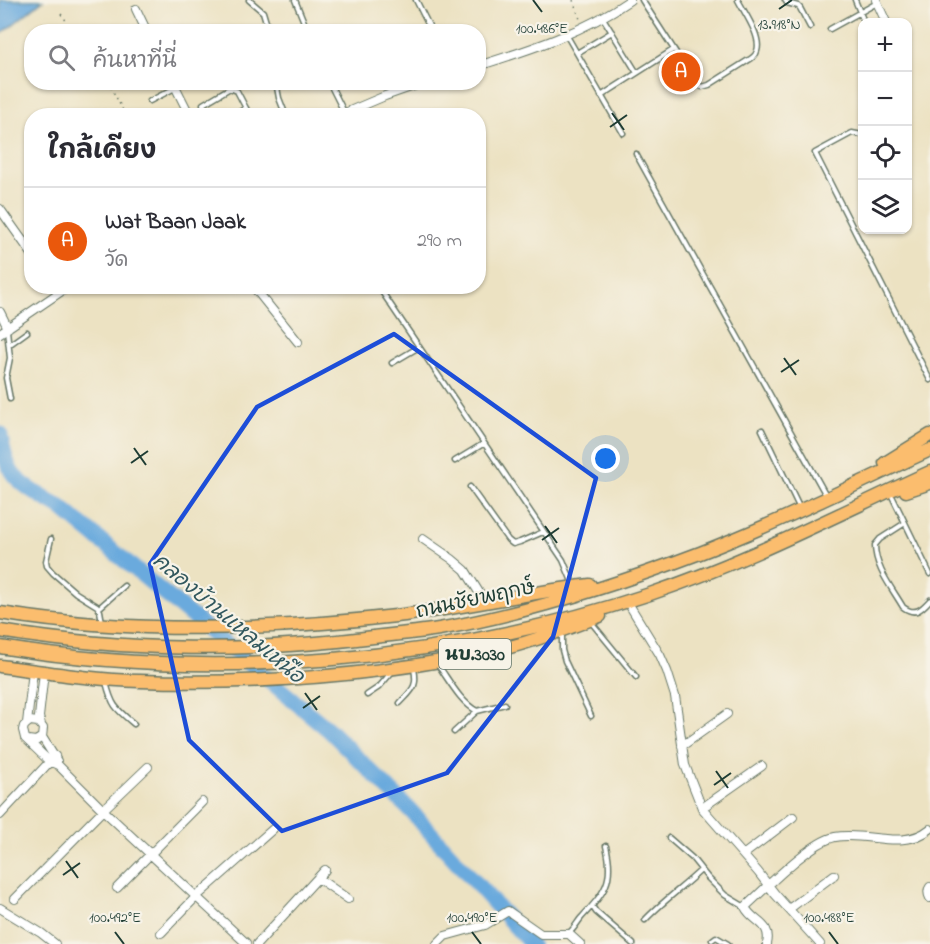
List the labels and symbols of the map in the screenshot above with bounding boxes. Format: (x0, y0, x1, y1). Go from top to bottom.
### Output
text: 13.918°N (757, 14, 801, 36)
text: 100.486°E (516, 18, 568, 40)
pin: A (662, 50, 700, 94)
your location (591, 444, 620, 473)
water label: คลองบ้านแหลมเหนือ (146, 547, 311, 693)
street label: ถนนชัยพฤกษ์ (413, 573, 538, 627)
road number: นบ.3030 (439, 639, 511, 669)
text: 100.492°E (89, 907, 141, 929)
text: 100.490°E (446, 907, 498, 929)
text: 100.488°E (803, 907, 855, 929)

